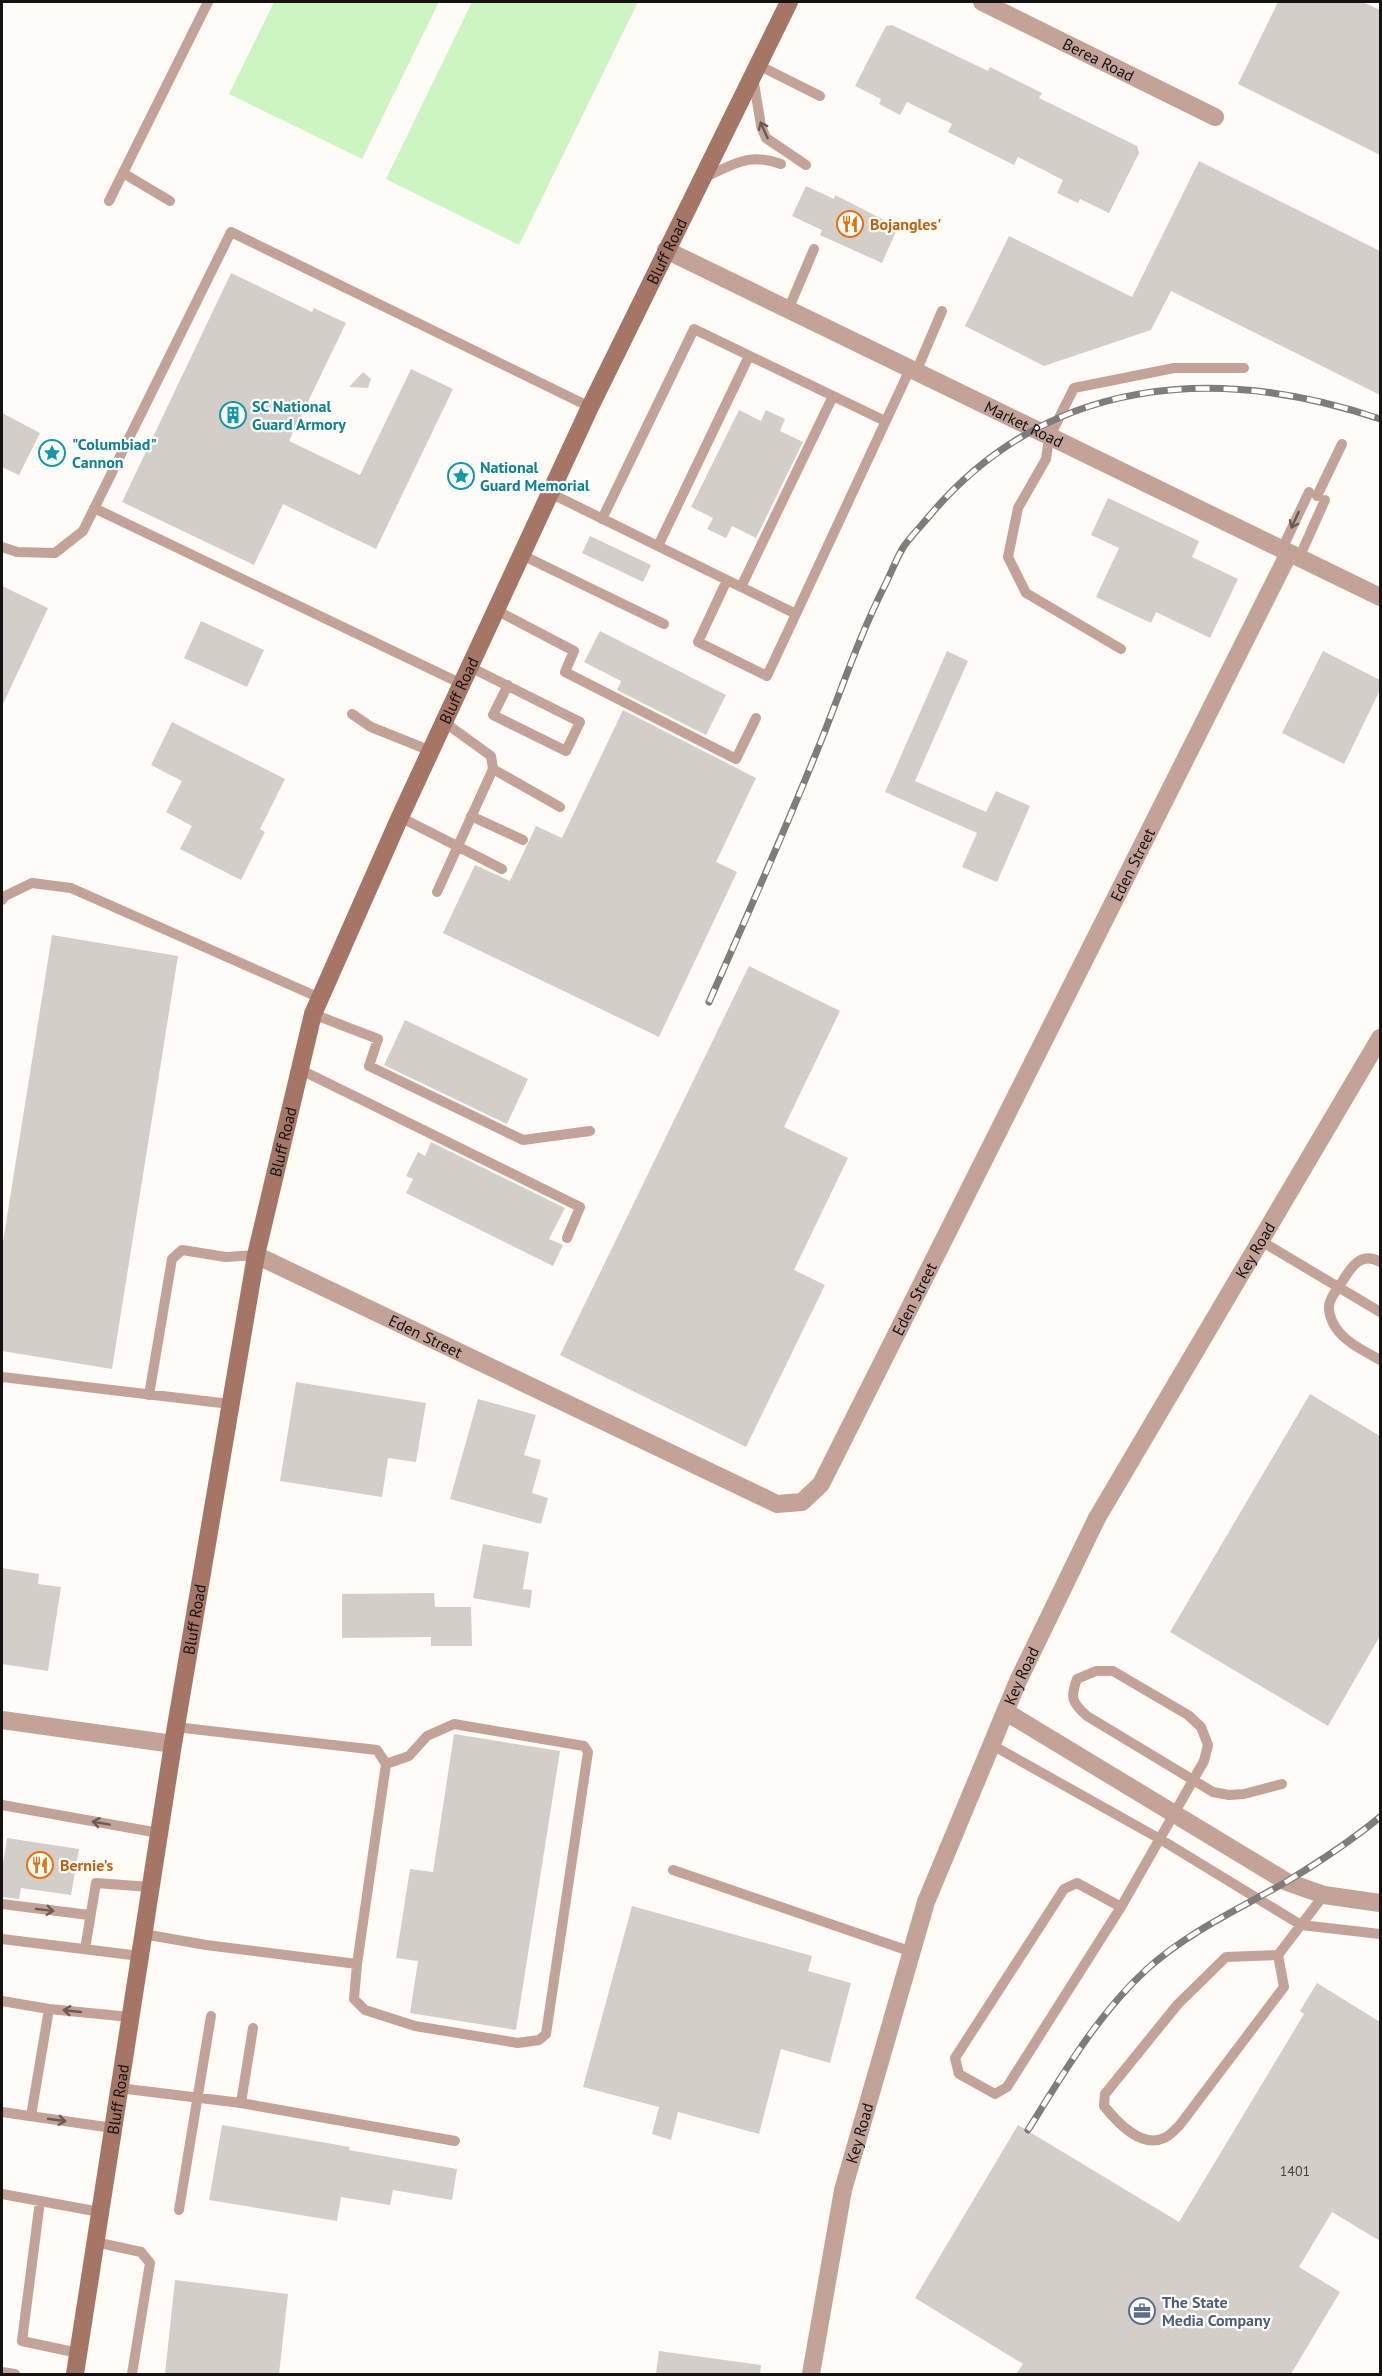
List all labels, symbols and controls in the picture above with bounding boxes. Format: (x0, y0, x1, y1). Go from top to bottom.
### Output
street label: Berea Road (1060, 33, 1138, 86)
one-way arrow (758, 122, 769, 140)
restaurant icon: Bojangles' (835, 209, 865, 239)
place label: Bojangles' (870, 214, 941, 234)
street label: Bluff Road (642, 215, 691, 288)
place label: SC National Guard Armory (252, 396, 346, 434)
street label: Market Road (981, 396, 1067, 452)
building icon: SC National Guard Armory (218, 400, 248, 430)
place label: "Columbiad" Cannon (72, 434, 157, 472)
place icon: "Columbiad" Cannon (37, 438, 67, 468)
place label: National Guard Memorial (480, 457, 590, 495)
place icon: National Guard Memorial (446, 461, 476, 491)
one-way arrow (1289, 511, 1301, 529)
street label: Bluff Road (435, 654, 483, 727)
street label: Eden Street (1106, 824, 1159, 904)
street label: Bluff Road (265, 1105, 301, 1179)
street label: Key Road (1231, 1218, 1279, 1282)
street label: Eden Street (887, 1258, 941, 1339)
street label: Eden Street (386, 1310, 466, 1362)
street label: Bluff Road (178, 1583, 210, 1656)
street label: Key Road (999, 1643, 1043, 1708)
one-way arrow (92, 1817, 111, 1828)
restaurant icon: Bernie's (25, 1850, 55, 1880)
place label: Bernie's (60, 1855, 113, 1875)
one-way arrow (35, 1905, 55, 1916)
one-way arrow (62, 2005, 82, 2016)
street label: Bluff Road (102, 2063, 133, 2136)
street label: Key Road (841, 2101, 878, 2166)
one-way arrow (47, 2114, 67, 2125)
house number: 1401 (1280, 2162, 1310, 2180)
place label: The State Media Company (1162, 2292, 1271, 2330)
office icon: The State Media Company (1127, 2296, 1157, 2326)

